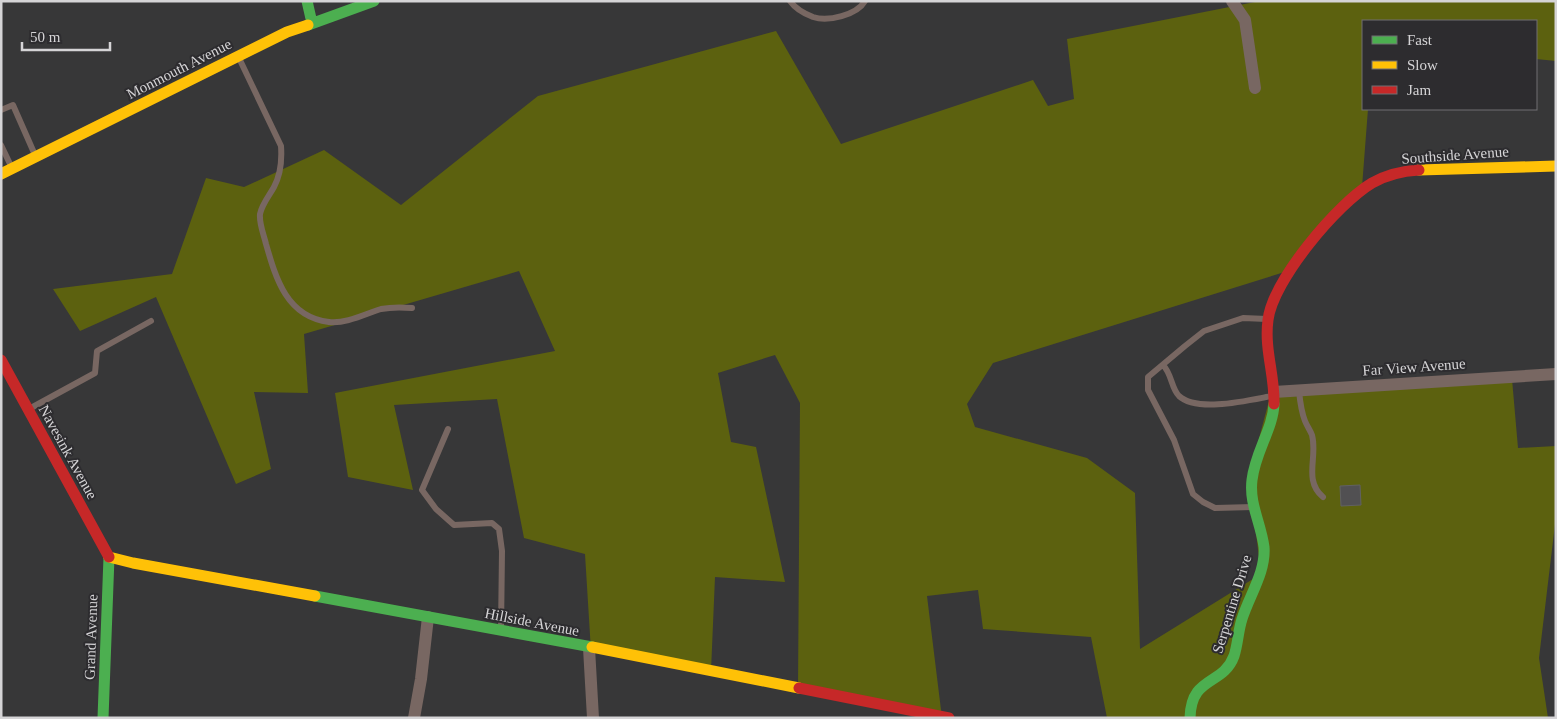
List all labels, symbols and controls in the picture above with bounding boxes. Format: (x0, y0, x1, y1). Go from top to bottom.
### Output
scale bar (22, 20, 110, 52)
legend (1362, 20, 1537, 110)
text: 50 m (30, 29, 61, 45)
text: Fast (1407, 32, 1433, 48)
street label: Monmouth Avenue (124, 36, 234, 102)
text: Slow (1407, 57, 1438, 73)
text: Jam (1407, 82, 1431, 98)
street label: Southside Avenue (1401, 143, 1510, 167)
street label: Far View Avenue (1362, 355, 1467, 379)
street label: Navesink Avenue (36, 402, 101, 502)
street label: Serpentine Drive (1209, 553, 1255, 655)
street label: Grand Avenue (82, 593, 101, 680)
street label: Hillside Avenue (483, 605, 581, 639)

